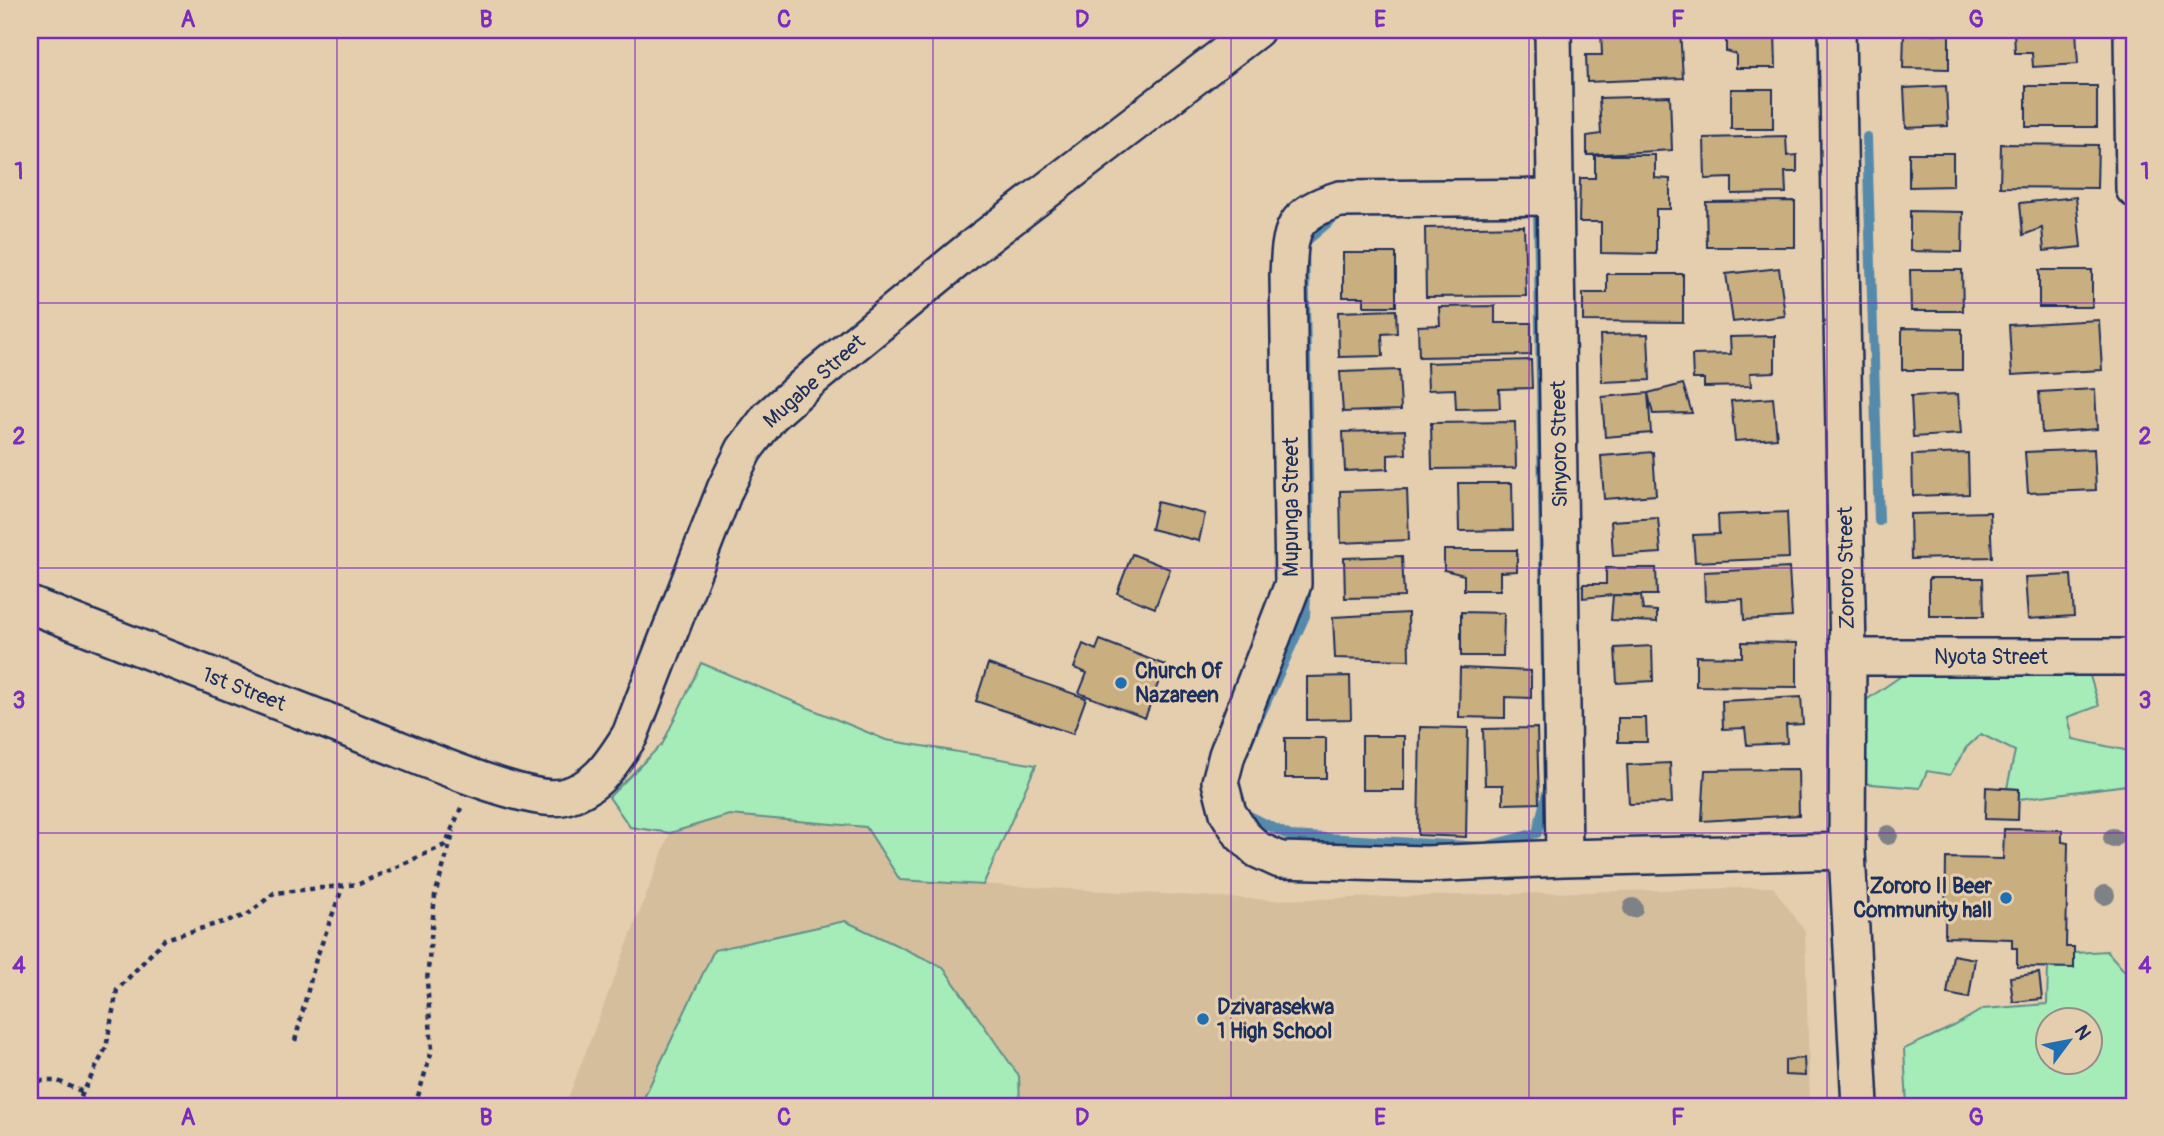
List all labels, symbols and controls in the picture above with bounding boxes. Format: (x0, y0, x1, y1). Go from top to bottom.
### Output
text: A (181, 5, 196, 34)
text: B (479, 5, 493, 34)
text: C (777, 5, 791, 34)
text: D (1075, 5, 1089, 34)
text: E (1374, 5, 1386, 34)
text: F (1671, 5, 1685, 34)
text: G (1968, 5, 1984, 34)
text: 1 (15, 157, 24, 186)
text: 1 (2141, 157, 2150, 186)
street label: Mugabe Street (758, 328, 871, 434)
street label: Sinyoro Street (1545, 380, 1574, 508)
text: 2 (13, 422, 26, 451)
text: 2 (2139, 422, 2152, 451)
street label: Mupunga Street (1278, 437, 1305, 577)
street label: Zororo Street (1832, 506, 1861, 630)
street label: Nyota Street (1934, 644, 2049, 671)
place label: Church Of Nazareen (1135, 658, 1223, 709)
street label: 1st Street (198, 661, 290, 718)
marker: Church Of Nazareen (1113, 675, 1129, 691)
text: 3 (13, 686, 25, 715)
text: 3 (2139, 686, 2151, 715)
place label: Zororo II Beer Community hall (1853, 873, 1993, 924)
marker: Zororo II Beer Community hall (1998, 890, 2014, 906)
text: 4 (12, 951, 26, 980)
text: 4 (2138, 951, 2152, 980)
place label: Dzivarasekwa 1 High School (1217, 994, 1335, 1045)
north arrow (2035, 1006, 2104, 1076)
marker: Dzivarasekwa 1 High School (1195, 1011, 1211, 1027)
text: N (2069, 1021, 2096, 1044)
text: A (181, 1103, 196, 1132)
text: B (479, 1103, 493, 1132)
text: C (777, 1103, 791, 1132)
text: D (1075, 1103, 1089, 1132)
text: E (1374, 1103, 1386, 1132)
text: F (1671, 1103, 1685, 1132)
text: G (1968, 1103, 1984, 1132)

